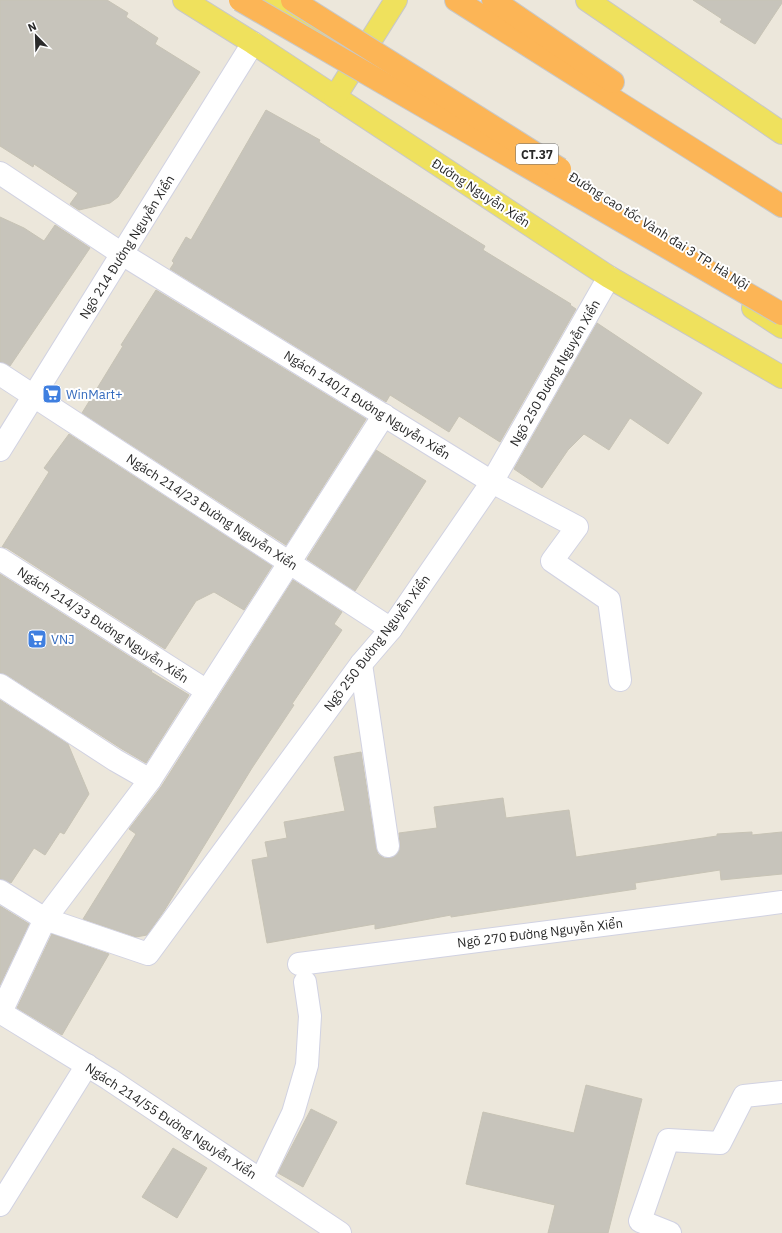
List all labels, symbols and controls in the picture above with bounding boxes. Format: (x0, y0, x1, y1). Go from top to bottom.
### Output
north arrow (16, 16, 56, 56)
text: N (26, 19, 39, 35)
road number: CT.37 (516, 144, 558, 164)
street label: Đường Nguyễn Xiển (429, 155, 533, 231)
street label: Đường cao tốc Vành đai 3 TP. Hà Nội (566, 168, 752, 294)
street label: Ngõ 214 Đường Nguyễn Xiển (76, 172, 178, 322)
street label: Ngõ 250 Đường Nguyễn Xiển (506, 297, 604, 449)
street label: Ngách 140/1 Đường Nguyễn Xiển (281, 347, 453, 463)
supermarket icon: WinMart+ (41, 383, 63, 405)
place label: WinMart+ (66, 386, 123, 403)
street label: Ngách 214/23 Đường Nguyễn Xiển (123, 450, 301, 574)
street label: Ngách 214/33 Đường Nguyễn Xiển (14, 563, 192, 687)
street label: Ngõ 250 Đường Nguyễn Xiển (320, 571, 434, 715)
supermarket icon: VNJ (26, 628, 48, 650)
place label: VNJ (51, 631, 75, 648)
street label: Ngõ 270 Đường Nguyễn Xiển (456, 914, 624, 952)
street label: Ngách 214/55 Đường Nguyễn Xiển (82, 1059, 260, 1183)

